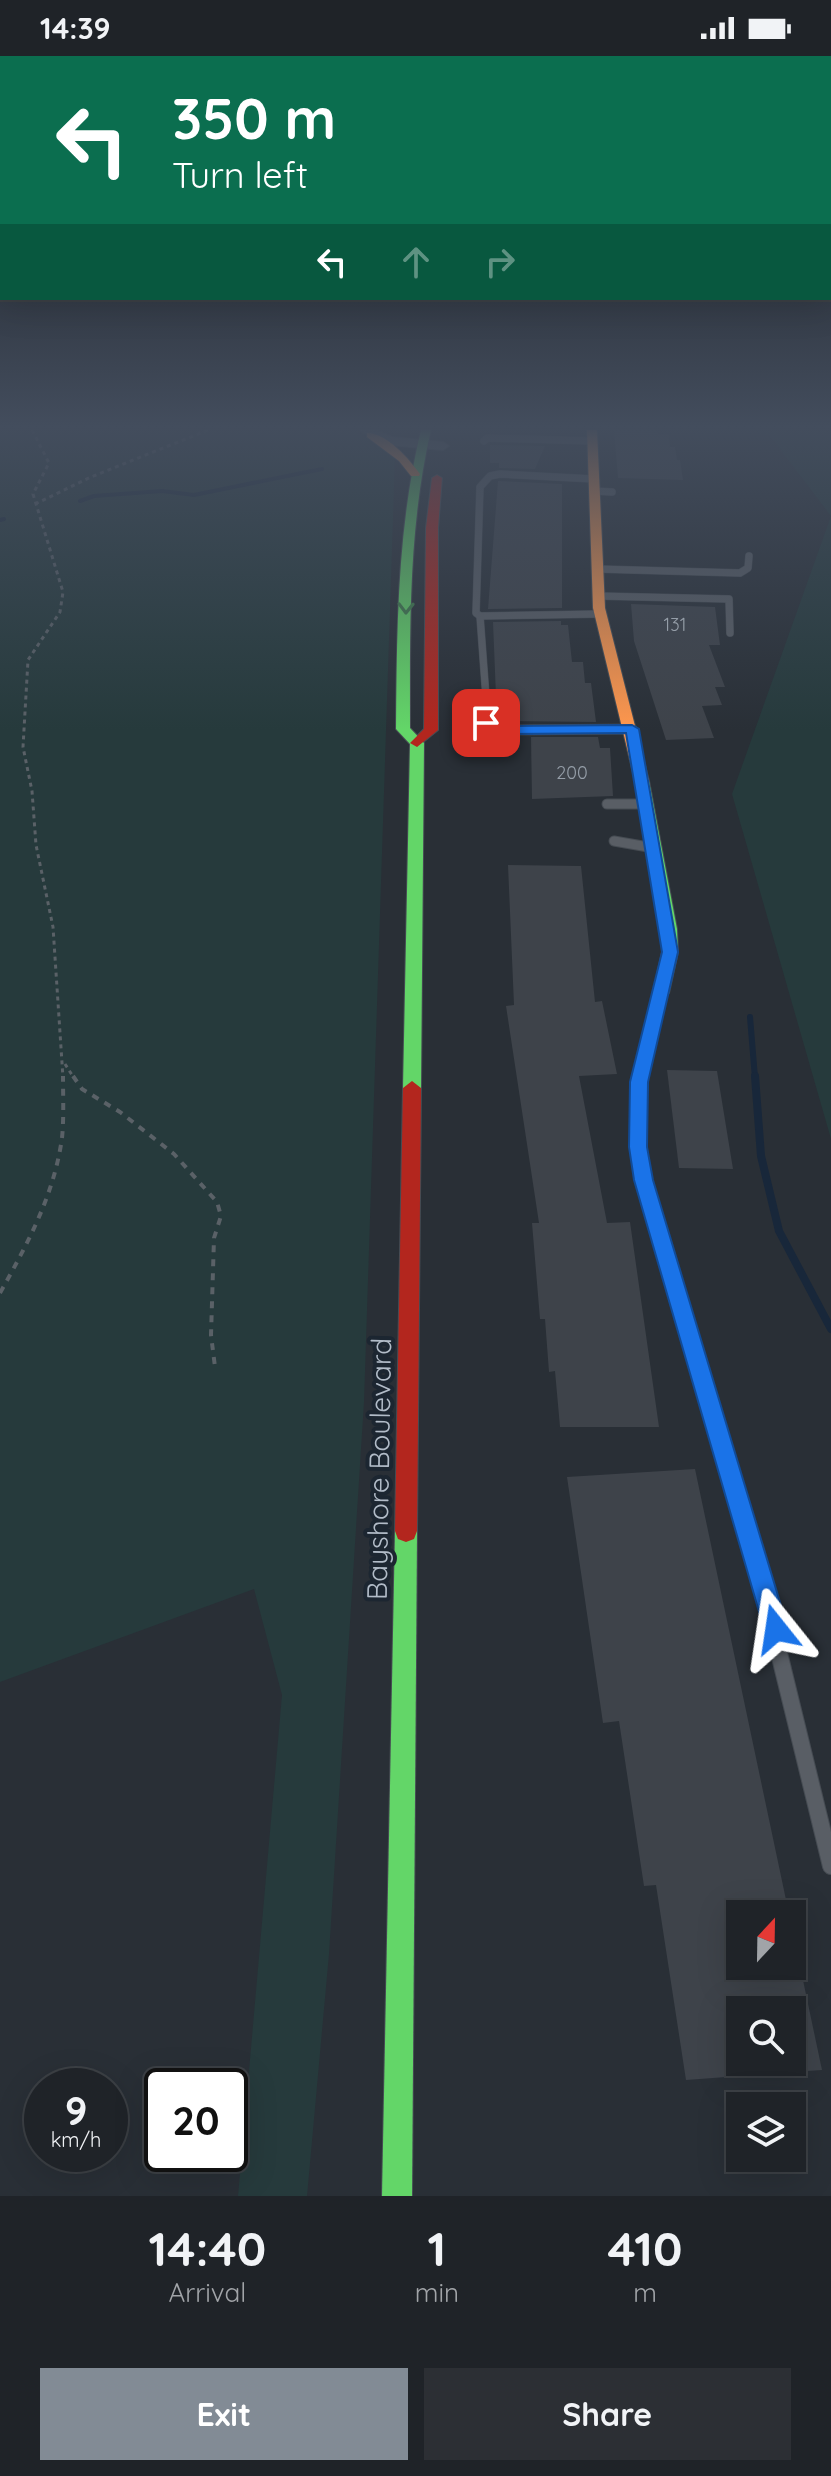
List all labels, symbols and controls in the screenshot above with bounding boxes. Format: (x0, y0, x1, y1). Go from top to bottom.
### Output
text: 14:39 (40, 9, 111, 47)
text: 350 m (172, 83, 336, 153)
icon: left (40, 88, 144, 192)
text: Turn left (172, 152, 308, 197)
icon: left (310, 240, 354, 284)
icon: ahead (394, 240, 438, 284)
icon: right (478, 240, 522, 284)
one-way arrow (397, 602, 414, 615)
house number: 131 (664, 613, 686, 636)
pin (452, 689, 520, 757)
icon: arrive (464, 701, 508, 745)
house number: 200 (556, 761, 588, 784)
street label: Bayshore Boulevard (359, 1338, 398, 1600)
position arrow (734, 1587, 818, 1671)
north arrow (726, 1900, 806, 1980)
map controls (726, 1900, 806, 2172)
button: search (726, 1996, 806, 2076)
speed limit sign: 20 (144, 2068, 248, 2172)
text: 9 (65, 2085, 87, 2135)
button: layers (726, 2092, 806, 2172)
text: km/h (51, 2127, 101, 2152)
text: 14:40 (149, 2218, 266, 2278)
text: 1 (428, 2218, 446, 2278)
text: 410 (608, 2218, 682, 2278)
text: Arrival (168, 2276, 246, 2309)
text: min (415, 2276, 459, 2309)
text: m (633, 2276, 657, 2309)
button: Exit (40, 2368, 408, 2460)
button: Share (424, 2368, 791, 2460)

